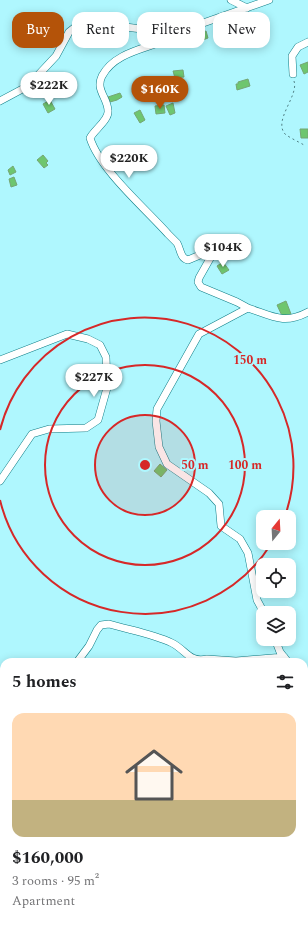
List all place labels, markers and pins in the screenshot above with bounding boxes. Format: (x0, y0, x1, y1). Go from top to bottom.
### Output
pin: $222K (21, 72, 77, 106)
pin: $160K (132, 76, 188, 110)
pin: $220K (101, 145, 157, 179)
pin: $104K (195, 234, 251, 268)
pin: $227K (66, 364, 122, 398)
centre of rings (138, 458, 152, 472)

